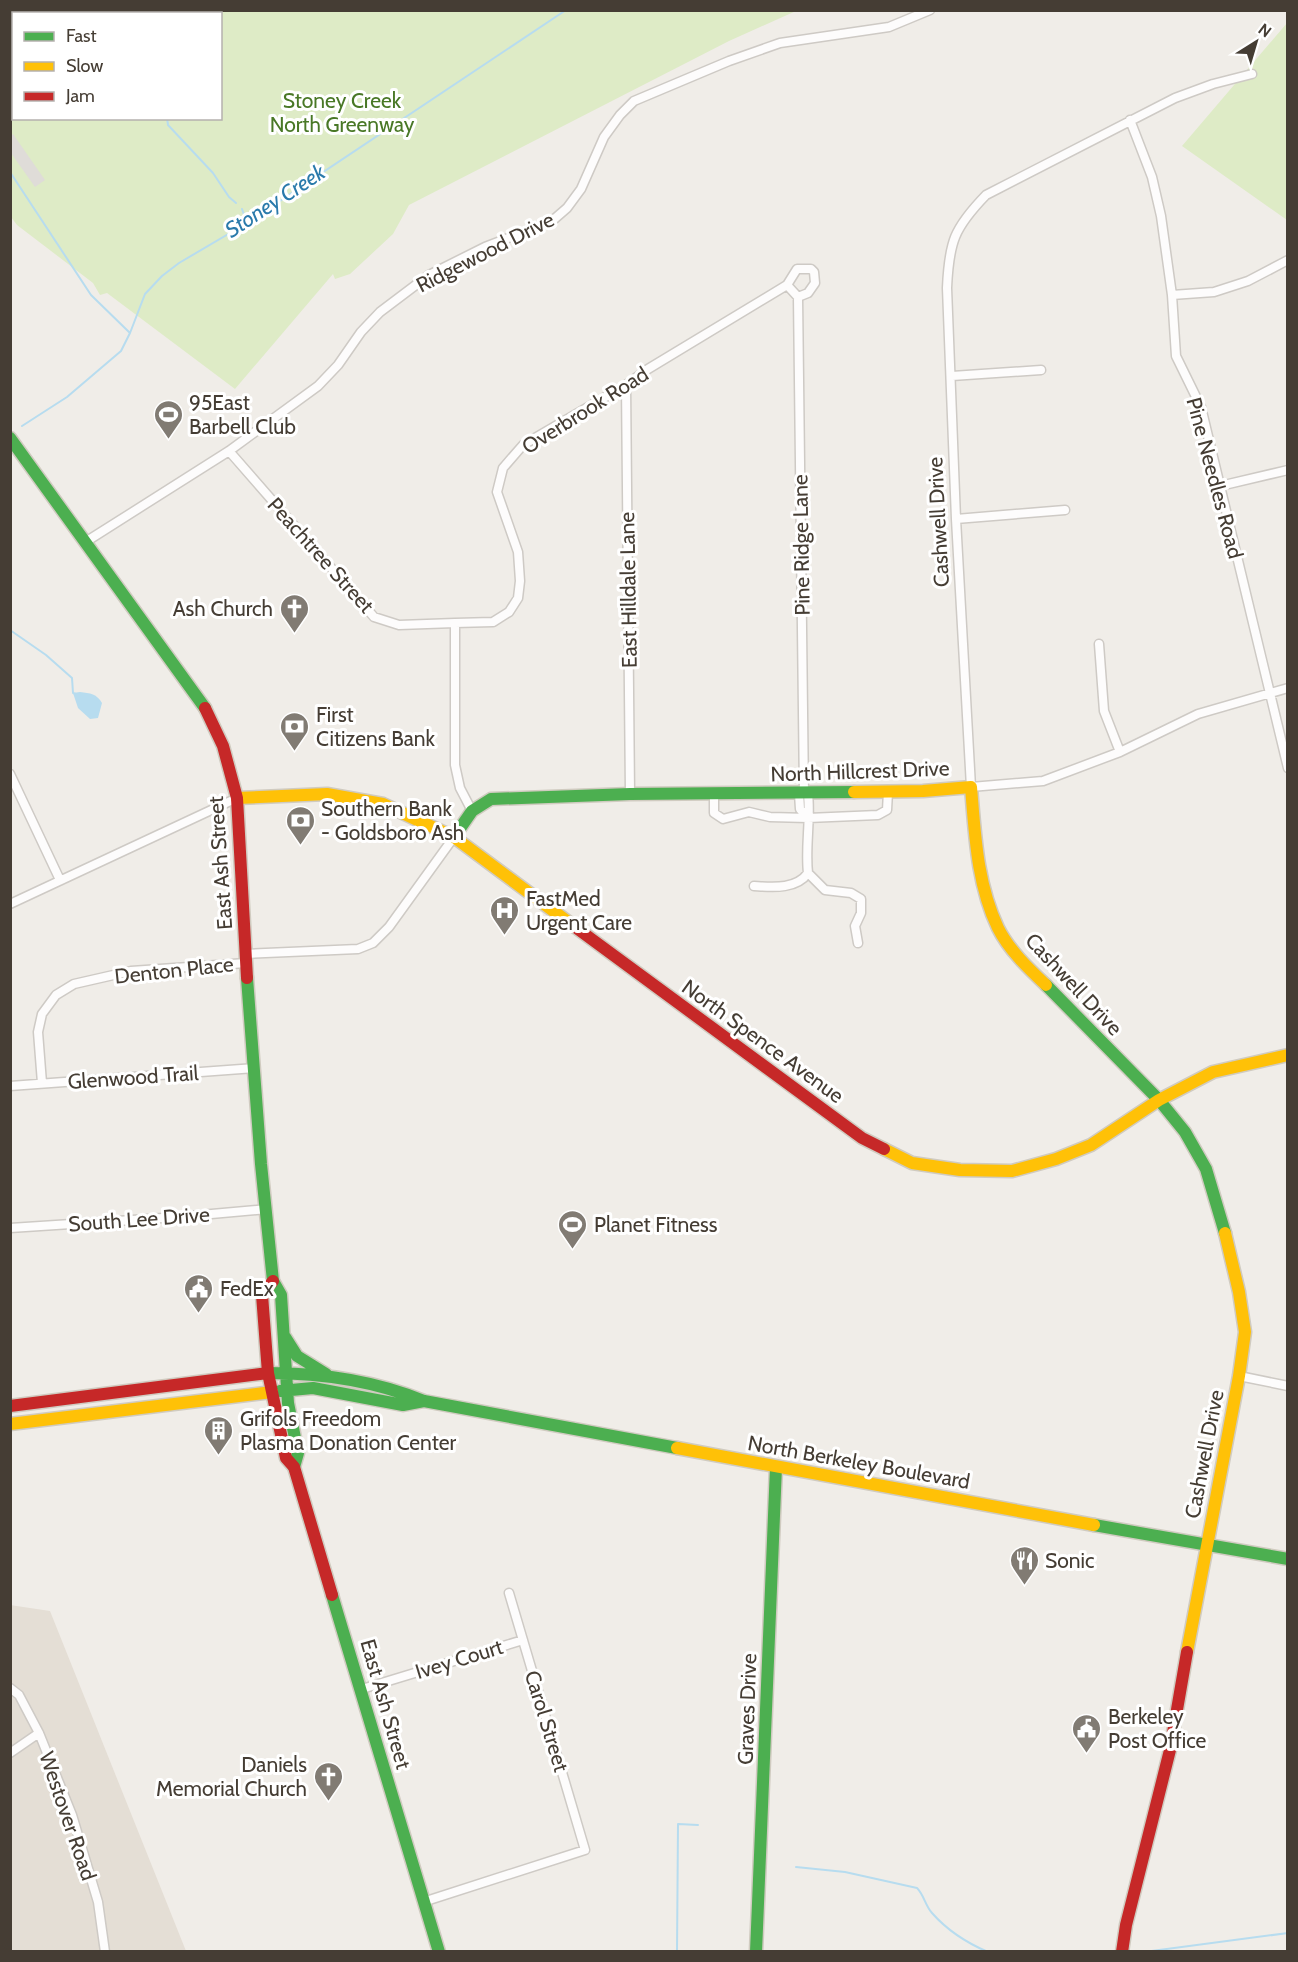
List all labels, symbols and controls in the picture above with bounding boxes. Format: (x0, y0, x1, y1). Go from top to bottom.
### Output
legend (12, 12, 222, 120)
north arrow (1226, 12, 1286, 72)
text: N (1254, 19, 1275, 41)
text: Fast (66, 25, 97, 47)
text: Slow (66, 55, 103, 77)
text: Jam (65, 85, 95, 107)
park label: Stoney Creek North Greenway (270, 88, 415, 137)
water label: Stoney Creek (220, 158, 331, 243)
street label: Ridgewood Drive (412, 206, 558, 298)
street label: Overbrook Road (517, 361, 653, 459)
place label: 95East Barbell Club (189, 390, 296, 439)
street label: Pine Needles Road (1181, 395, 1249, 561)
sports icon: 95East Barbell Club (152, 398, 184, 440)
street label: Cashwell Drive (922, 456, 954, 588)
street label: Pine Ridge Lane (787, 474, 815, 616)
street label: Peachtree Street (263, 492, 379, 618)
street label: East Hilldale Lane (614, 511, 642, 668)
church icon: Ash Church (278, 592, 310, 634)
place label: Ash Church (173, 596, 273, 621)
place label: First Citizens Bank (316, 702, 435, 751)
bank icon: First Citizens Bank (279, 710, 311, 752)
street label: North Hillcrest Drive (770, 755, 950, 787)
street label: East Ash Street (203, 795, 237, 931)
place label: Southern Bank - Goldsboro Ash (321, 796, 464, 845)
bank icon: Southern Bank - Goldsboro Ash (284, 804, 316, 846)
place label: FastMed Urgent Care (526, 886, 632, 935)
hospital icon: FastMed Urgent Care (489, 894, 521, 936)
street label: Cashwell Drive (1020, 928, 1128, 1040)
street label: Denton Place (113, 951, 235, 989)
street label: North Spence Avenue (677, 974, 849, 1108)
street label: Glenwood Trail (67, 1060, 199, 1094)
street label: South Lee Drive (67, 1202, 211, 1236)
sports icon: Planet Fitness (557, 1208, 589, 1250)
place label: Planet Fitness (594, 1212, 718, 1237)
public building icon: FedEx (183, 1272, 215, 1314)
place label: FedEx (220, 1276, 274, 1301)
street label: Cashwell Drive (1179, 1387, 1229, 1520)
place label: Grifols Freedom Plasma Donation Center (240, 1406, 456, 1455)
building icon: Grifols Freedom Plasma Donation Center (203, 1414, 235, 1456)
street label: North Berkeley Boulevard (746, 1430, 972, 1494)
restaurant icon: Sonic (1008, 1544, 1040, 1586)
place label: Sonic (1045, 1548, 1095, 1573)
street label: Ivey Court (412, 1634, 506, 1684)
street label: East Ash Street (356, 1636, 416, 1772)
street label: Graves Drive (733, 1653, 761, 1765)
street label: Carol Street (520, 1667, 574, 1775)
place label: Berkeley Post Office (1108, 1704, 1207, 1753)
public building icon: Berkeley Post Office (1071, 1712, 1103, 1754)
street label: Westover Road (34, 1748, 102, 1884)
place label: Daniels Memorial Church (156, 1752, 307, 1801)
church icon: Daniels Memorial Church (312, 1760, 344, 1802)

